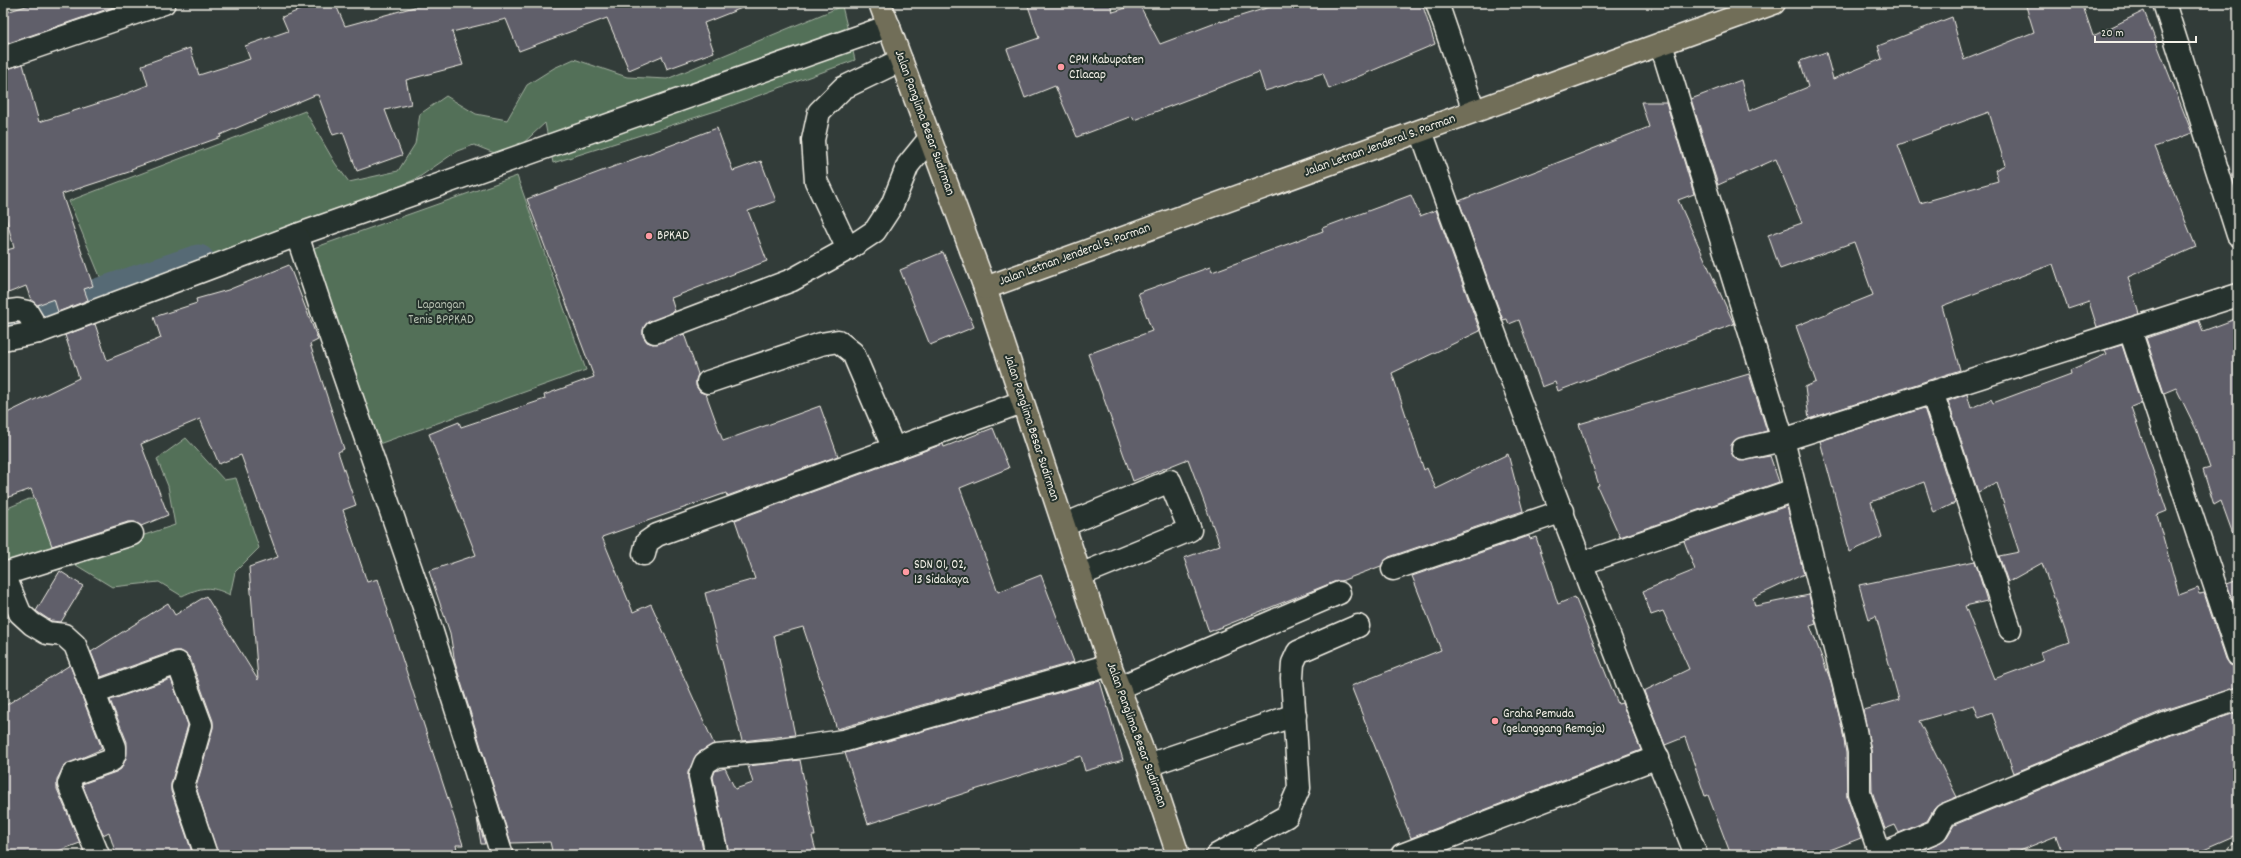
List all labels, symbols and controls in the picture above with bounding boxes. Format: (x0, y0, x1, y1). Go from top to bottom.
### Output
scale bar (2095, 18, 2196, 44)
text: 20 m (2101, 25, 2124, 42)
street label: Jalan Panglima Besar Sudirman (889, 48, 959, 198)
place label: CPM Kabupaten CIlacap (1069, 51, 1144, 85)
marker: CPM Kabupaten CIlacap (1056, 62, 1066, 72)
street label: Jalan Letnan Jenderal S. Parman (1302, 110, 1458, 182)
street label: Jalan Letnan Jenderal S. Parman (997, 219, 1153, 291)
place label: BPKAD (657, 227, 689, 246)
marker: BPKAD (644, 231, 654, 241)
park label: Lapangan Tenis BPPKAD (408, 296, 474, 330)
street label: Jalan Panglima Besar Sudirman (998, 352, 1064, 504)
place label: SDN 01, 02, 13 Sidakaya (914, 556, 970, 590)
marker: SDN 01, 02, 13 Sidakaya (901, 567, 911, 577)
street label: Jalan Panglima Besar Sudirman (1101, 660, 1171, 810)
place label: Graha Pemuda (gelanggang Remaja) (1503, 705, 1605, 739)
marker: Graha Pemuda (gelanggang Remaja) (1490, 716, 1500, 726)

